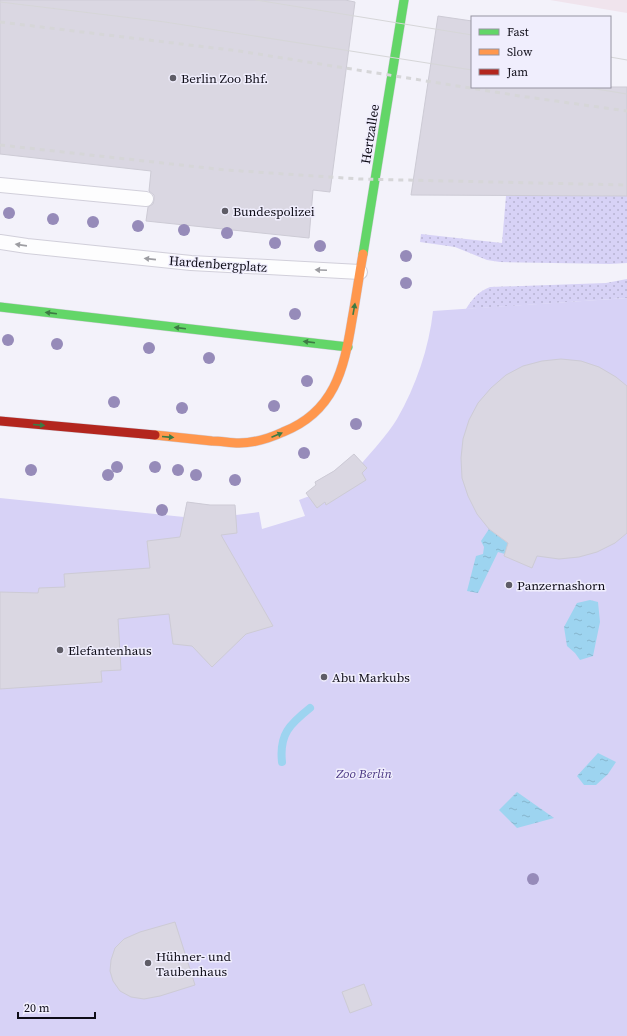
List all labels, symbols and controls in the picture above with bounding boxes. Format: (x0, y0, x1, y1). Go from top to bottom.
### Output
legend (471, 16, 611, 88)
text: Fast (507, 24, 529, 40)
text: Slow (507, 44, 533, 60)
text: Jam (506, 64, 528, 80)
place label: Berlin Zoo Bhf. (181, 70, 268, 87)
marker: Berlin Zoo Bhf. (168, 73, 178, 83)
street label: Hertzallee (357, 103, 383, 165)
place label: Bundespolizei (233, 203, 315, 220)
marker: Bundespolizei (220, 206, 230, 216)
one-way arrow (14, 242, 27, 248)
street label: Hardenbergplatz (169, 252, 268, 276)
one-way arrow (144, 256, 156, 262)
one-way arrow (314, 267, 327, 273)
one-way arrow (351, 303, 357, 315)
one-way arrow (45, 310, 57, 316)
one-way arrow (174, 324, 186, 331)
one-way arrow (303, 339, 315, 346)
one-way arrow (33, 422, 45, 428)
one-way arrow (272, 432, 283, 438)
one-way arrow (162, 434, 174, 441)
place label: Panzernashorn (517, 577, 606, 594)
marker: Panzernashorn (504, 580, 514, 590)
place label: Elefantenhaus (68, 642, 152, 659)
marker: Elefantenhaus (55, 645, 65, 655)
place label: Abu Markubs (332, 669, 410, 686)
marker: Abu Markubs (319, 672, 329, 682)
park label: Zoo Berlin (335, 765, 393, 782)
place label: Hühner- und Taubenhaus (156, 948, 232, 980)
marker: Hühner- und Taubenhaus (143, 958, 153, 968)
scale bar (18, 994, 95, 1020)
text: 20 m (24, 1000, 50, 1016)

